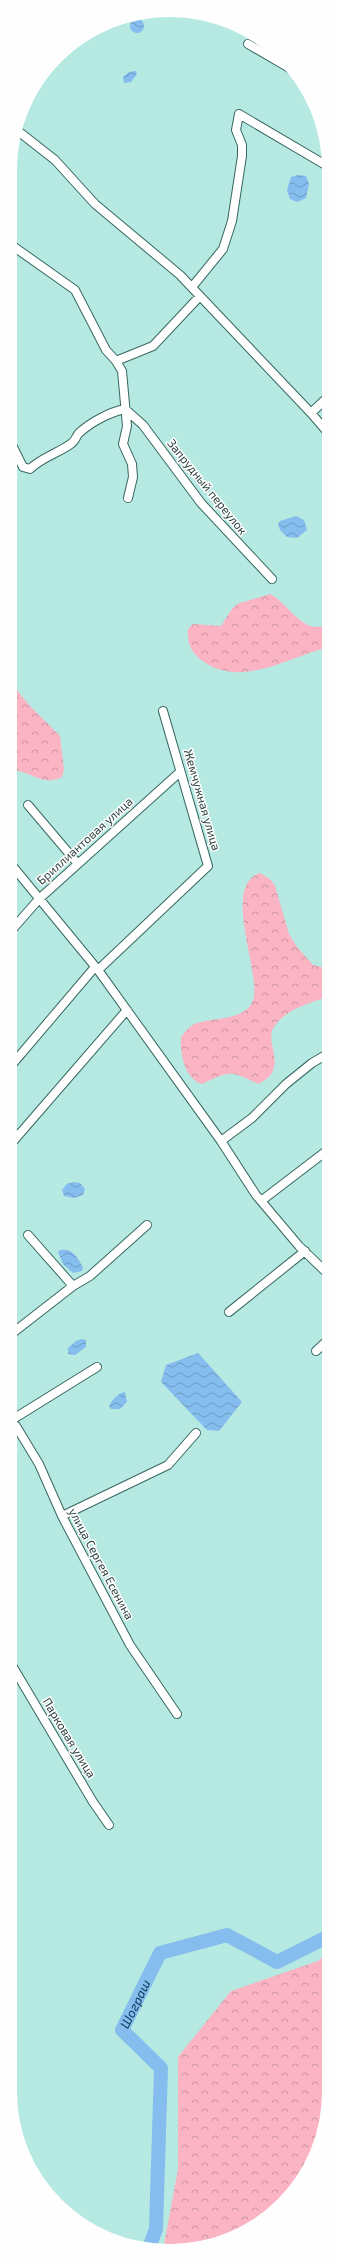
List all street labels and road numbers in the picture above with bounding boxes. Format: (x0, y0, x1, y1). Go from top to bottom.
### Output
street label: Запрудный переулок (164, 436, 251, 538)
street label: Жемчужная улица (181, 747, 224, 852)
street label: Бриллиантовая улица (34, 794, 136, 888)
street label: улица Сергея Есенина (66, 1505, 137, 1622)
street label: Парковая улица (40, 1695, 99, 1781)

